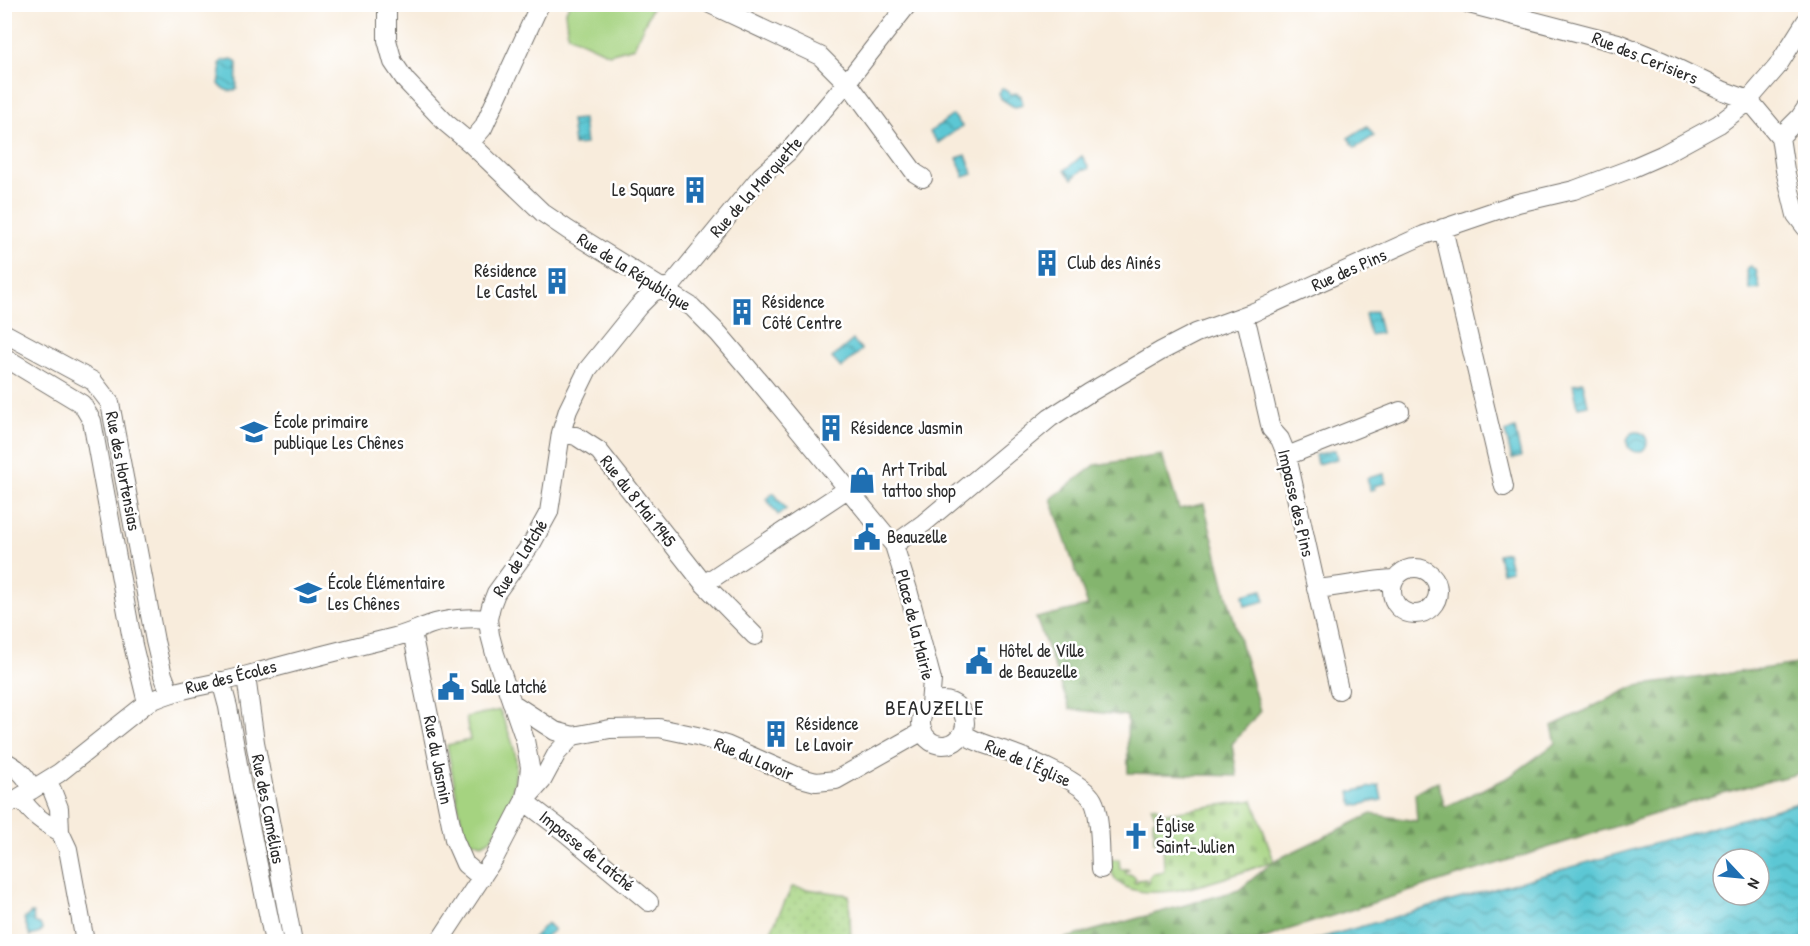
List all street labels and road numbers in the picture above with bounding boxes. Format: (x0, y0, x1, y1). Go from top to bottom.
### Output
street label: Rue des Cerisiers (1589, 25, 1702, 90)
street label: Rue de la Marquette (704, 131, 808, 243)
street label: Rue de la République (572, 226, 696, 317)
street label: Rue des Pins (1307, 242, 1390, 297)
street label: Rue des Hortensias (100, 409, 147, 533)
street label: Impasse des Pins (1272, 447, 1321, 559)
street label: Rue du 8 Mai 1945 (595, 449, 682, 552)
street label: Rue de Latché (486, 514, 553, 601)
street label: Place de la Mairie (890, 567, 941, 683)
street label: Rue des Écoles (183, 653, 279, 700)
street label: Rue du Jasmin (418, 713, 459, 807)
street label: Rue du Lavoir (711, 731, 798, 787)
street label: Rue de l'Église (981, 732, 1075, 793)
street label: Rue des Camélias (246, 752, 291, 866)
street label: Impasse de Latché (534, 804, 640, 897)

